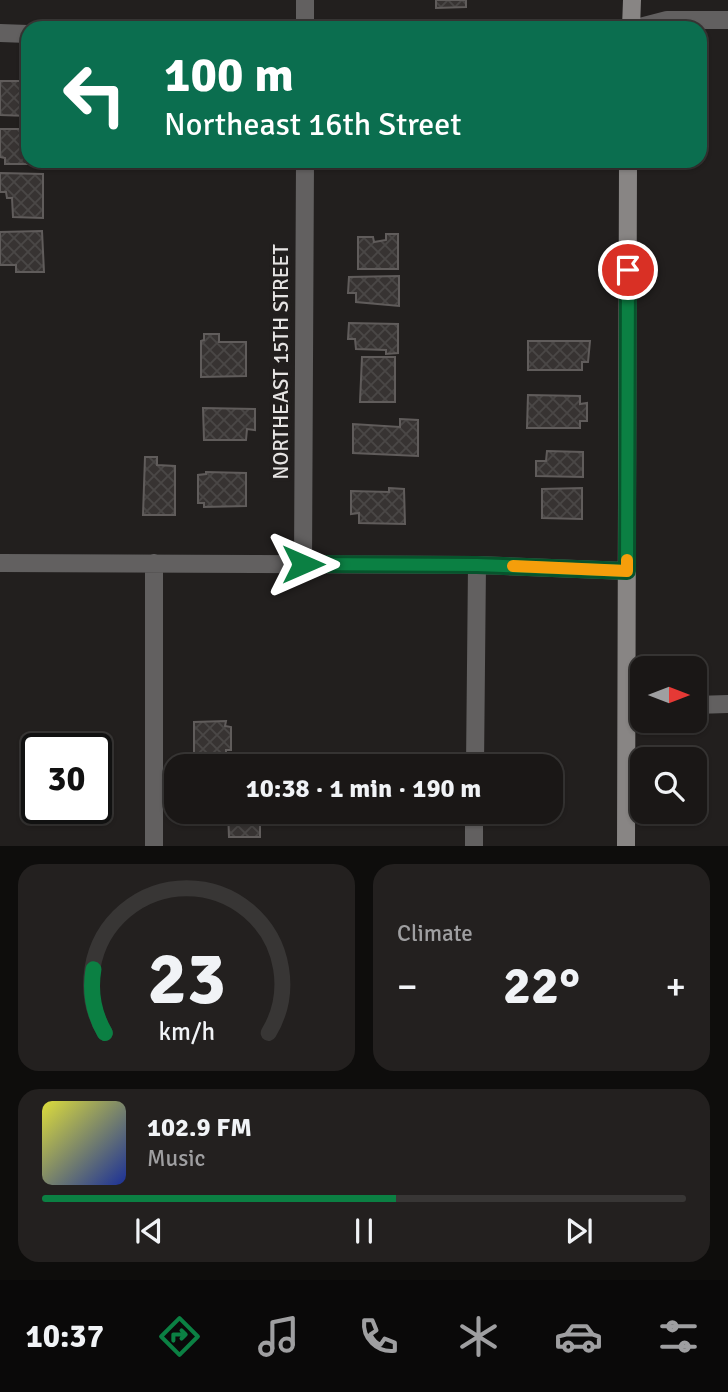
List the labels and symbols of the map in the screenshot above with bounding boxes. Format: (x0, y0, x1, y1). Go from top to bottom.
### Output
pin (598, 240, 658, 300)
street label: NORTHEAST 15TH STREET (268, 244, 294, 480)
position arrow (266, 527, 340, 601)
north arrow (630, 656, 707, 733)
speed limit sign: 30 (21, 733, 112, 824)

